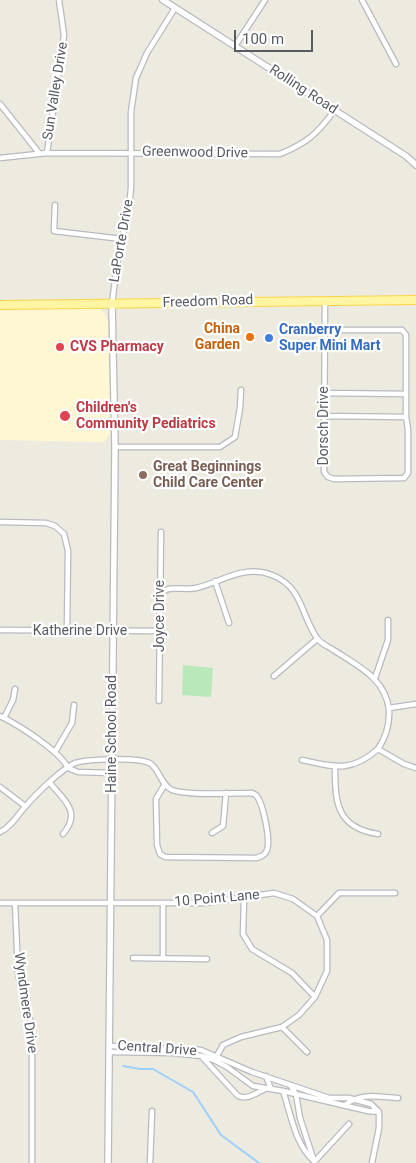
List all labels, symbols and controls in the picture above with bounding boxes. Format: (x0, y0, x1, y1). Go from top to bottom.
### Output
scale bar (236, 20, 315, 52)
text: 100 m (242, 30, 284, 48)
street label: Sun Valley Drive (40, 41, 72, 141)
street label: Rolling Road (266, 62, 340, 118)
street label: Greenwood Drive (142, 144, 248, 162)
street label: LaPorte Drive (106, 198, 138, 284)
street label: Freedom Road (162, 292, 254, 312)
place label: China Garden (195, 321, 240, 354)
place label: Cranberry Super Mini Mart (279, 322, 380, 354)
marker: China Garden (244, 331, 256, 343)
marker: Cranberry Super Mini Mart (263, 332, 275, 344)
place label: CVS Pharmacy (70, 339, 164, 355)
marker: CVS Pharmacy (54, 341, 66, 353)
street label: Dorsch Drive (316, 386, 332, 466)
place label: Children's Community Pediatrics (76, 400, 216, 432)
marker: Children's Community Pediatrics (58, 409, 72, 423)
place label: Great Beginnings Child Care Center (153, 459, 263, 492)
marker: Great Beginnings Child Care Center (137, 469, 149, 481)
street label: Joyce Drive (152, 580, 168, 652)
street label: Katherine Drive (33, 623, 127, 639)
street label: Haine School Road (104, 675, 120, 793)
street label: 10 Point Lane (174, 887, 260, 911)
street label: Wyndmere Drive (10, 952, 40, 1054)
street label: Central Drive (117, 1038, 197, 1060)

